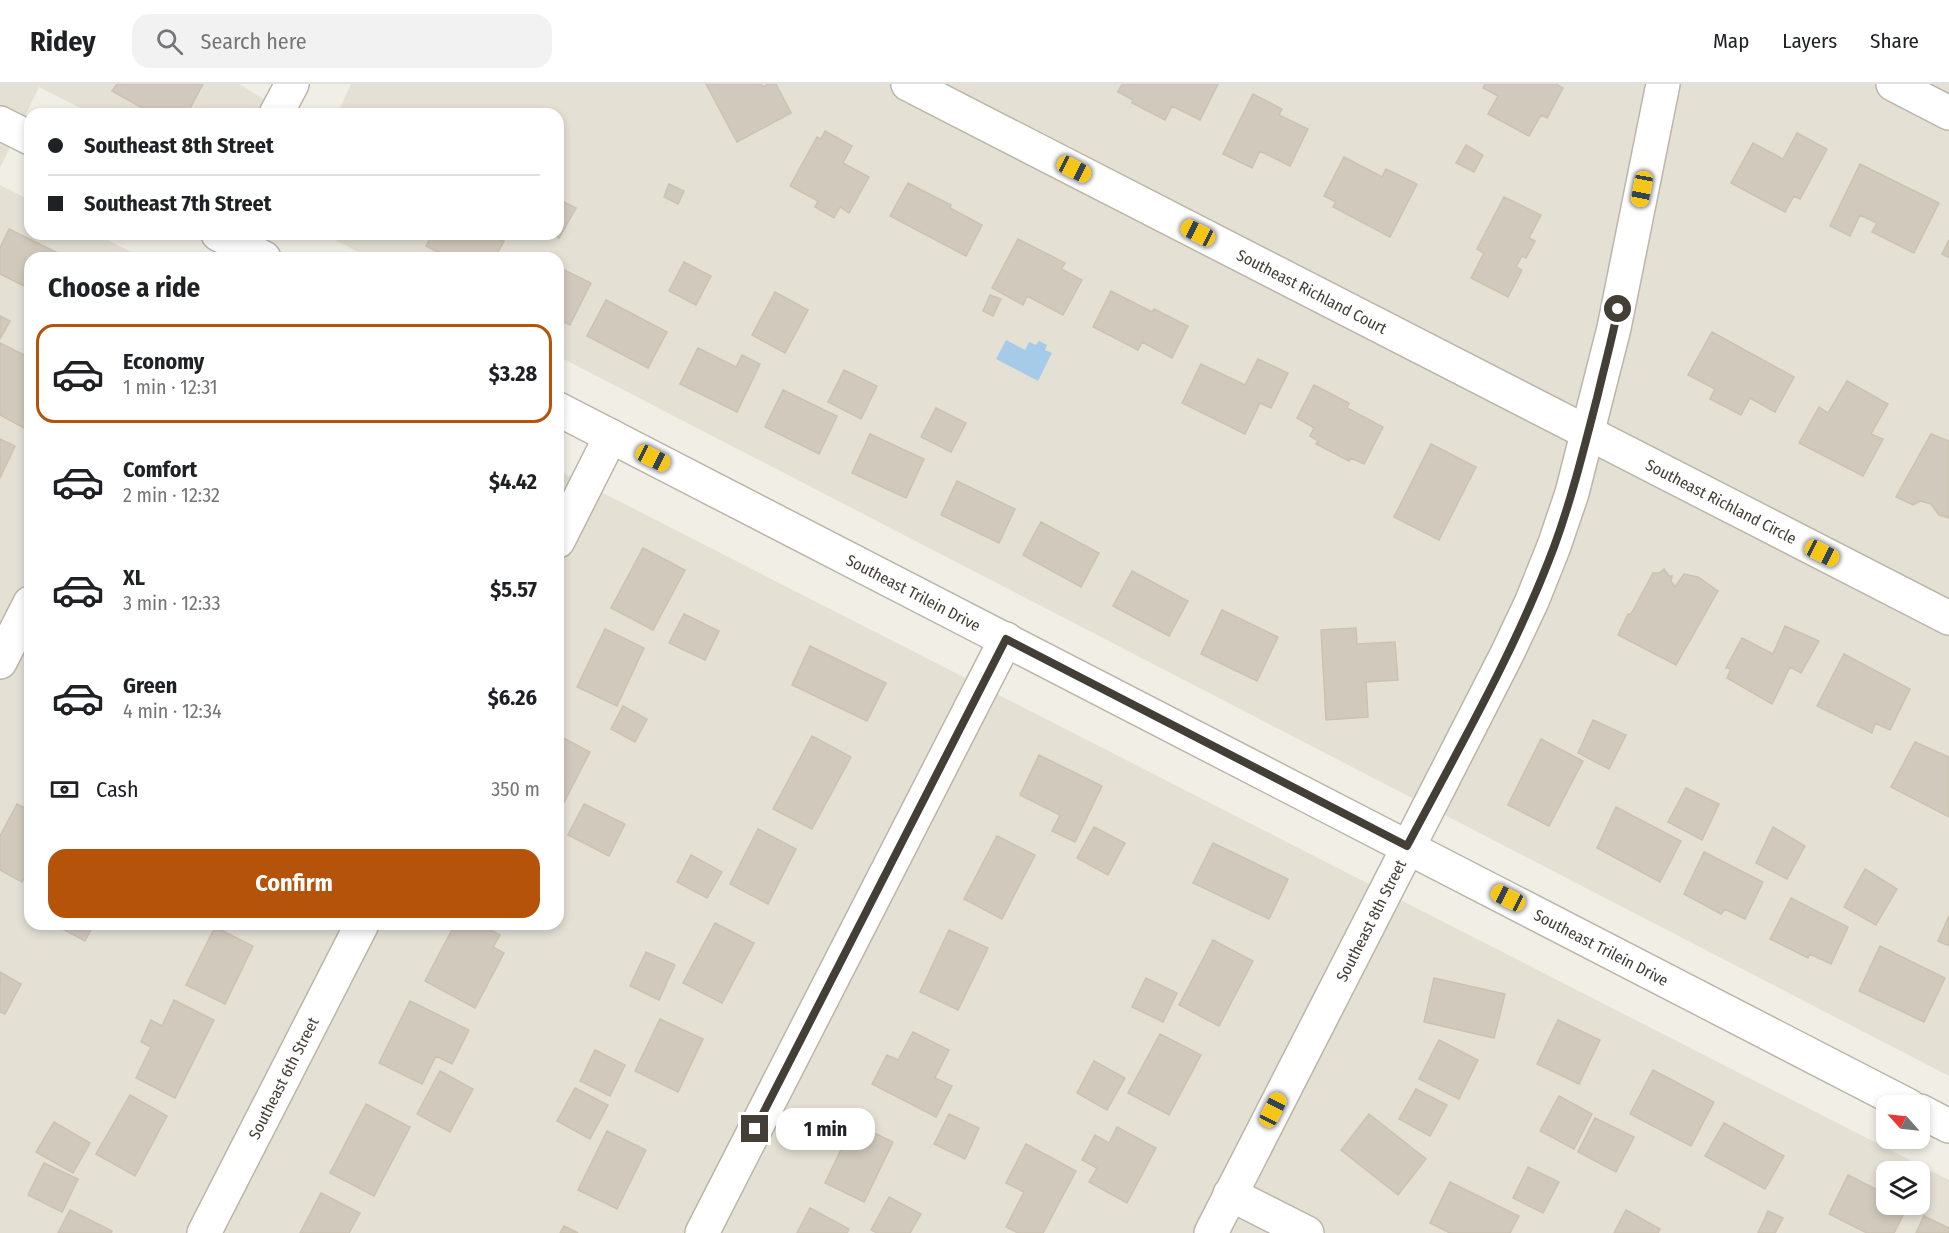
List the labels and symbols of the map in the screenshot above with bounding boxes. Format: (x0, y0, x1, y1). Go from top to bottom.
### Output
car (1054, 153, 1094, 185)
car (1630, 170, 1654, 208)
car (1178, 217, 1218, 249)
street label: Southeast Richland Court (1234, 245, 1391, 338)
route start (1604, 295, 1631, 322)
car (633, 442, 673, 474)
street label: Southeast Richland Circle (1643, 455, 1800, 548)
car (1802, 537, 1842, 569)
street label: Southeast Trilein Drive (843, 550, 984, 635)
street label: Southeast 8th Street (1332, 856, 1410, 985)
car (1488, 882, 1528, 914)
street label: Southeast Trilein Drive (1531, 905, 1672, 990)
street label: Southeast 6th Street (244, 1013, 323, 1142)
car (1257, 1090, 1289, 1130)
north arrow (1876, 1095, 1930, 1149)
callout: 1 min (776, 1108, 875, 1150)
route end (741, 1115, 768, 1142)

